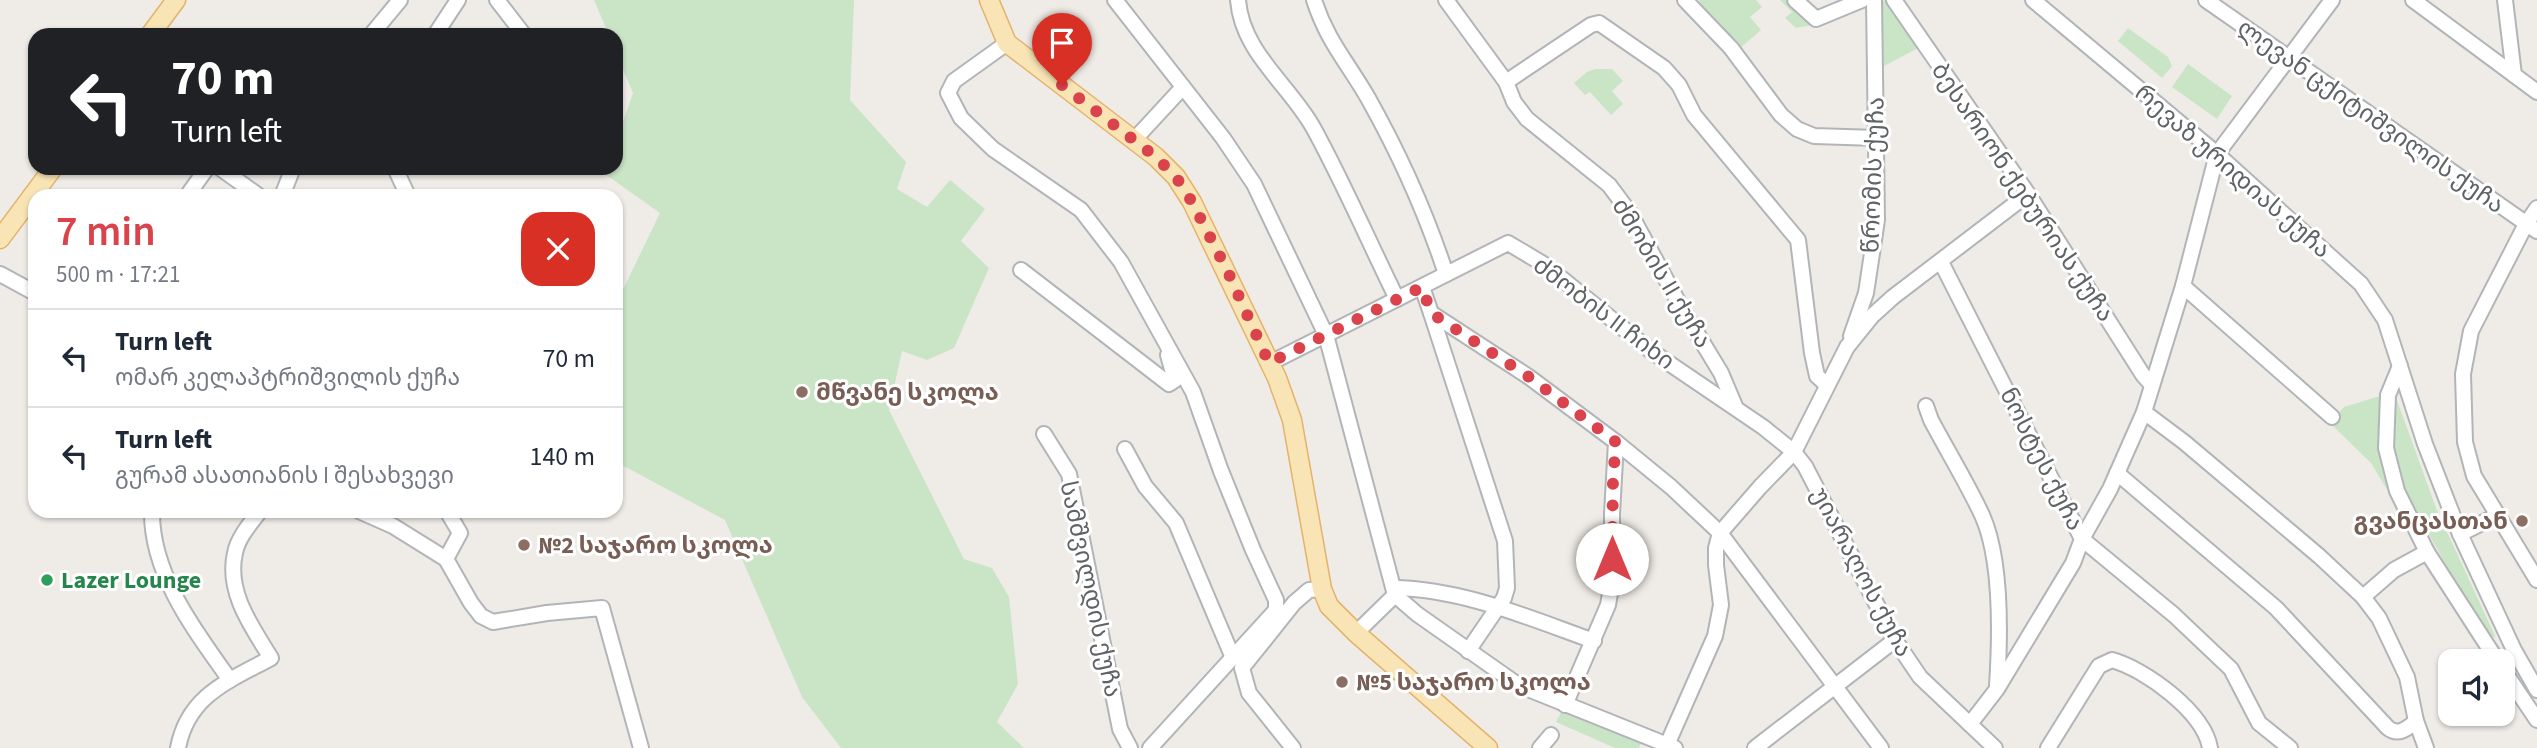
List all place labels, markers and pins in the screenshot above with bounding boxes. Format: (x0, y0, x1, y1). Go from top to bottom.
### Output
pin (1032, 13, 1092, 85)
place label: მწვანე სკოლა (816, 375, 999, 410)
marker: მწვანე სკოლა (794, 384, 810, 400)
place label: გვანცასთან (2354, 504, 2508, 539)
marker: გვანცასთან (2514, 513, 2530, 529)
place label: №2 საჯარო სკოლა (538, 528, 773, 563)
marker: №2 საჯარო სკოლა (516, 537, 532, 553)
place label: Lazer Lounge (61, 563, 201, 598)
marker: Lazer Lounge (39, 572, 55, 588)
place label: №5 საჯარო სკოლა (1356, 665, 1591, 700)
marker: №5 საჯარო სკოლა (1334, 674, 1350, 690)

